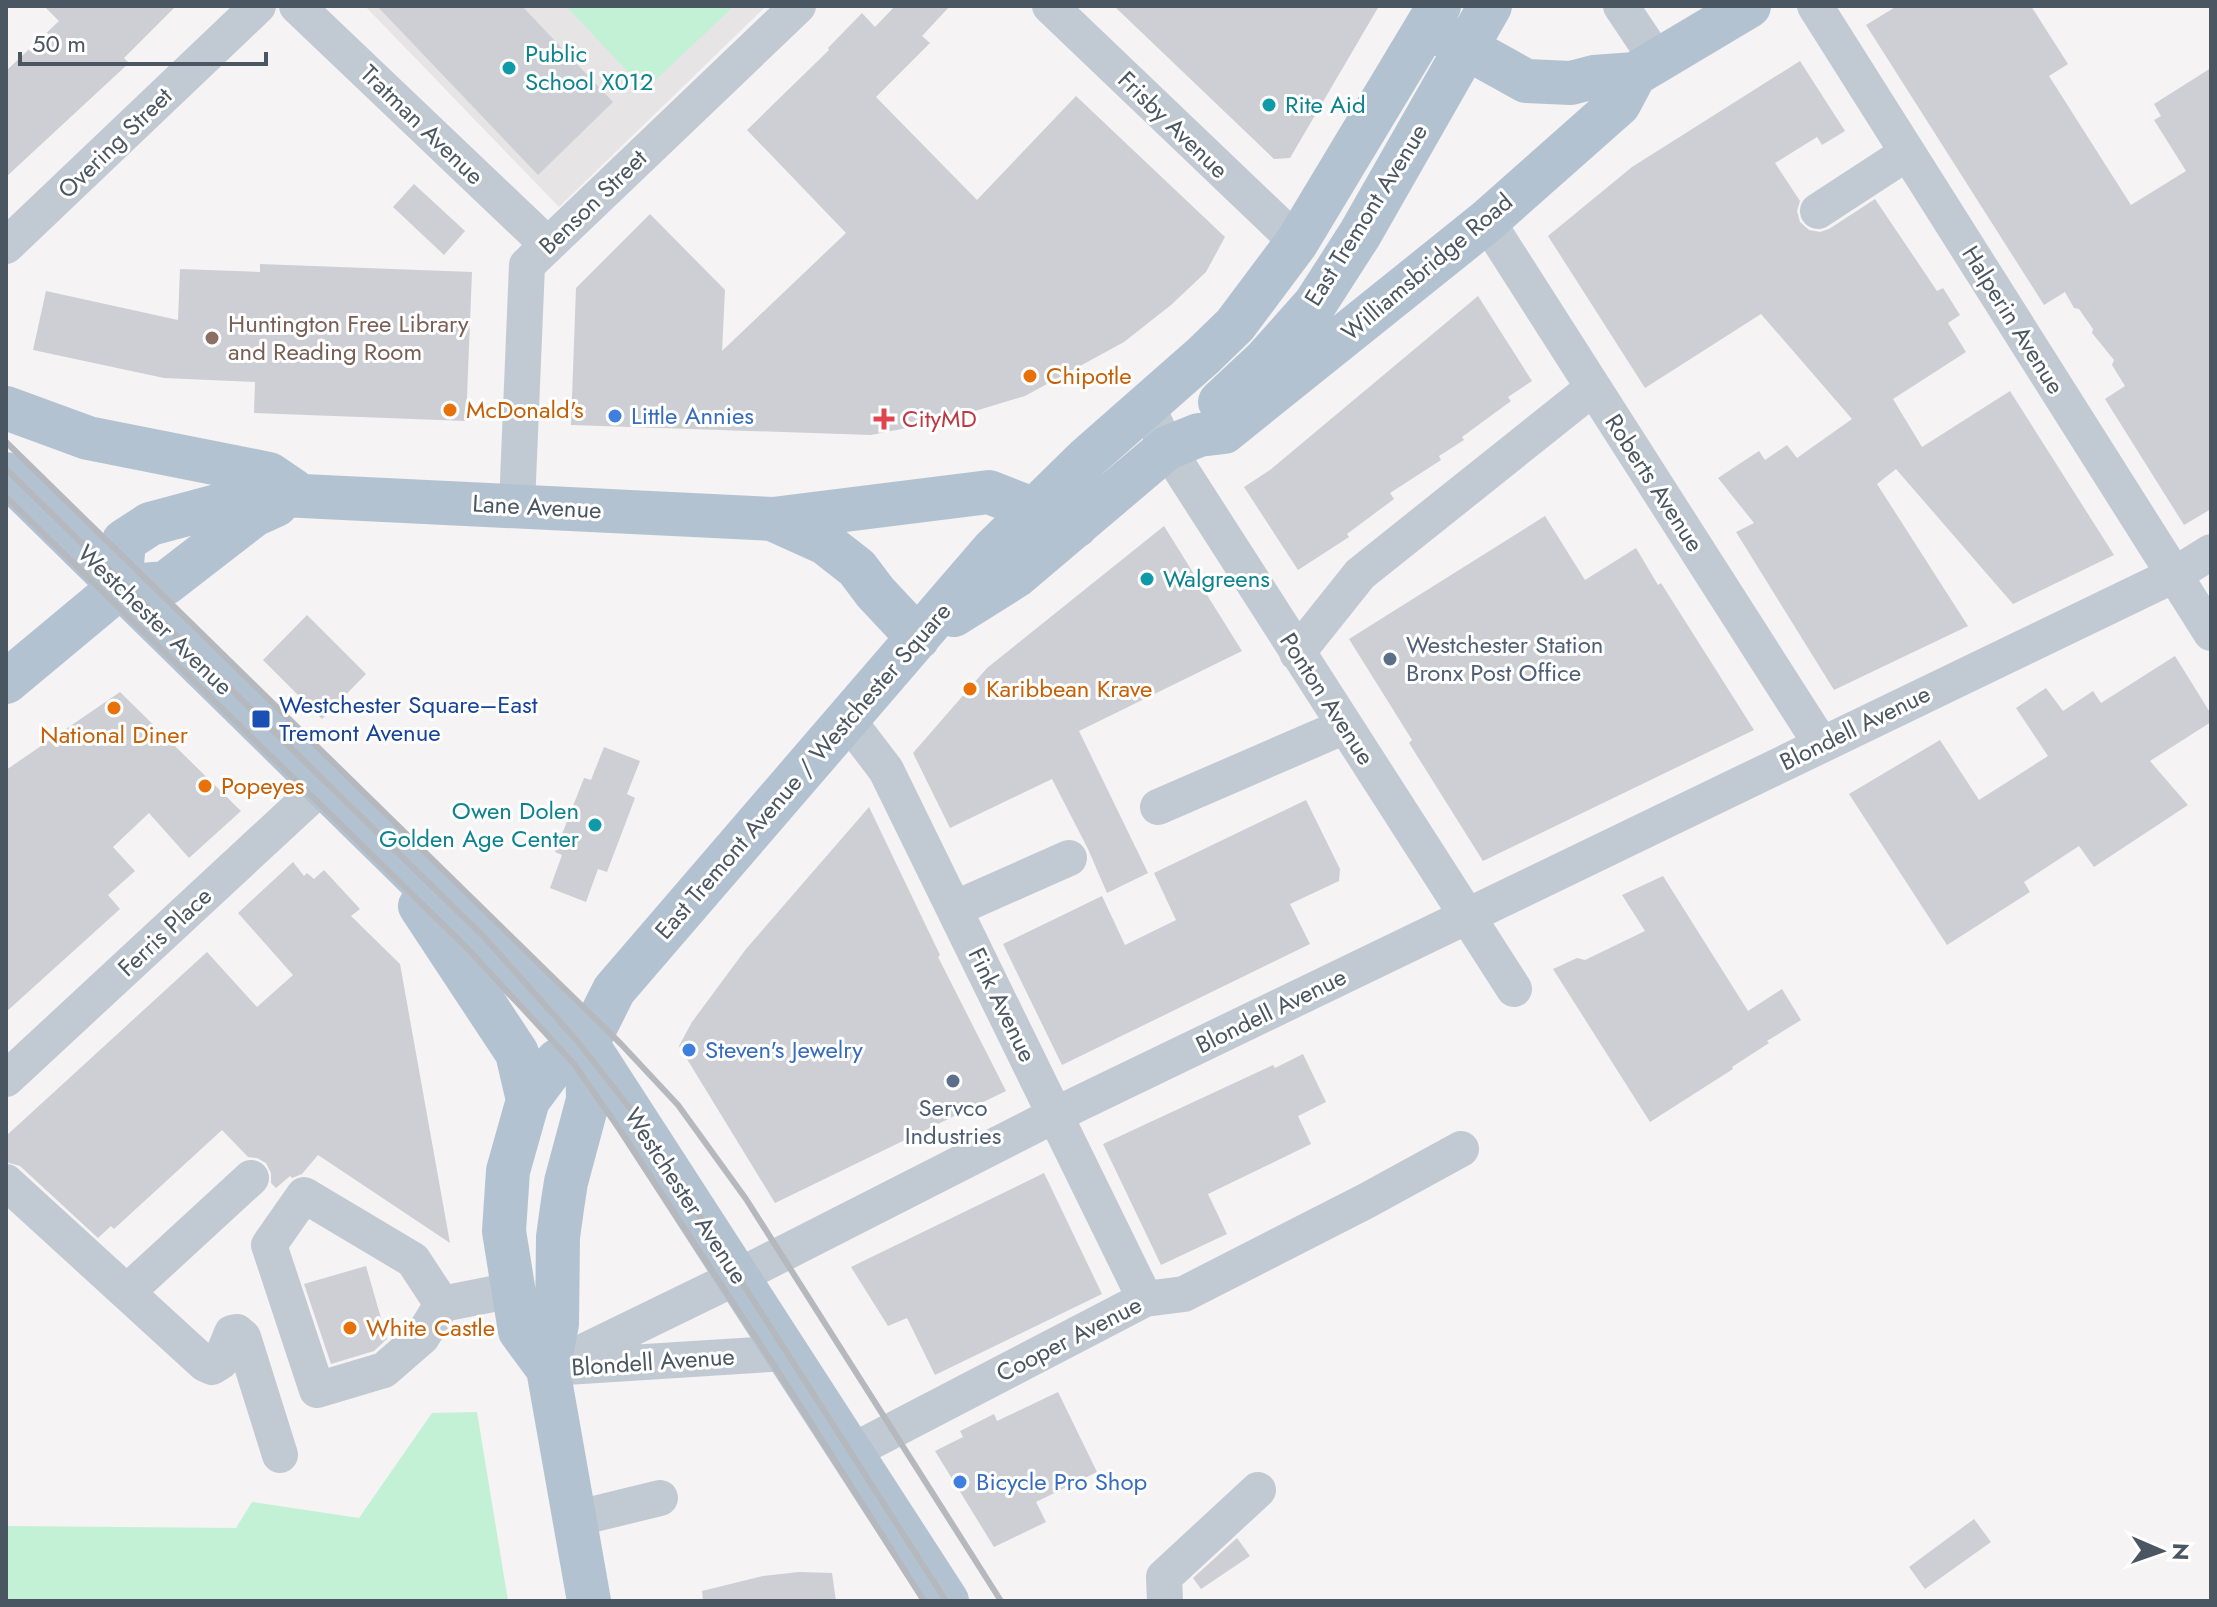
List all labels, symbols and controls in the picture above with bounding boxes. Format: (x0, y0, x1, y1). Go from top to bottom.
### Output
scale bar (20, 16, 266, 66)
text: 50 m (32, 26, 86, 61)
place label: Public School X012 (525, 36, 653, 99)
street label: Tratman Avenue (353, 57, 492, 193)
marker: Public School X012 (500, 59, 518, 77)
street label: Frisby Avenue (1110, 63, 1236, 186)
street label: Overing Street (50, 79, 180, 206)
place label: Rite Aid (1285, 87, 1366, 122)
marker: Rite Aid (1260, 96, 1278, 114)
street label: East Tremont Avenue (1295, 117, 1436, 313)
street label: Benson Street (531, 141, 655, 262)
street label: Williamsbridge Road (1333, 184, 1520, 349)
street label: Halperin Avenue (1954, 239, 2073, 401)
place label: Huntington Free Library and Reading Room (228, 306, 469, 369)
marker: Huntington Free Library and Reading Room (203, 329, 221, 347)
place label: Chipotle (1046, 358, 1132, 393)
marker: Chipotle (1021, 367, 1039, 385)
place label: McDonald's (466, 392, 584, 427)
place label: Little Annies (631, 398, 754, 433)
marker: McDonald's (441, 401, 459, 419)
place label: CityMD (902, 401, 977, 436)
marker: Little Annies (606, 407, 624, 425)
street label: Roberts Avenue (1597, 407, 1712, 559)
marker: CityMD (873, 408, 895, 430)
street label: Lane Avenue (472, 486, 602, 527)
street label: Westchester Avenue (70, 536, 241, 703)
place label: Walgreens (1163, 561, 1270, 596)
marker: Walgreens (1138, 570, 1156, 588)
street label: East Tremont Avenue / Westchester Square (646, 595, 959, 947)
street label: Ponton Avenue (1271, 626, 1383, 772)
place label: Westchester Station Bronx Post Office (1406, 627, 1603, 690)
marker: Westchester Station Bronx Post Office (1381, 650, 1399, 668)
place label: Karibbean Krave (986, 671, 1152, 706)
street label: Blondell Avenue (1774, 676, 1936, 779)
marker: Karibbean Krave (961, 680, 979, 698)
place label: Westchester Square–East Tremont Avenue (279, 687, 538, 750)
marker: National Diner (105, 699, 123, 717)
marker: Westchester Square–East Tremont Avenue (250, 708, 272, 730)
place label: National Diner (40, 717, 189, 752)
place label: Popeyes (221, 768, 304, 803)
marker: Popeyes (196, 777, 214, 795)
place label: Owen Dolen Golden Age Center (379, 793, 580, 856)
marker: Owen Dolen Golden Age Center (586, 816, 604, 834)
street label: Ferris Place (110, 879, 219, 984)
street label: Fink Avenue (960, 942, 1045, 1068)
street label: Blondell Avenue (1190, 959, 1352, 1062)
place label: Steven's Jewelry (705, 1032, 863, 1067)
marker: Steven's Jewelry (680, 1041, 698, 1059)
marker: Servco Industries (944, 1072, 962, 1090)
place label: Servco Industries (905, 1090, 1001, 1153)
street label: Westchester Avenue (616, 1101, 757, 1291)
street label: Cooper Avenue (990, 1287, 1148, 1390)
place label: White Castle (366, 1310, 495, 1345)
marker: White Castle (341, 1319, 359, 1337)
street label: Blondell Avenue (570, 1338, 736, 1385)
place label: Bicycle Pro Shop (976, 1464, 1147, 1499)
marker: Bicycle Pro Shop (951, 1473, 969, 1491)
north arrow (2121, 1511, 2201, 1591)
text: N (2165, 1542, 2197, 1561)

